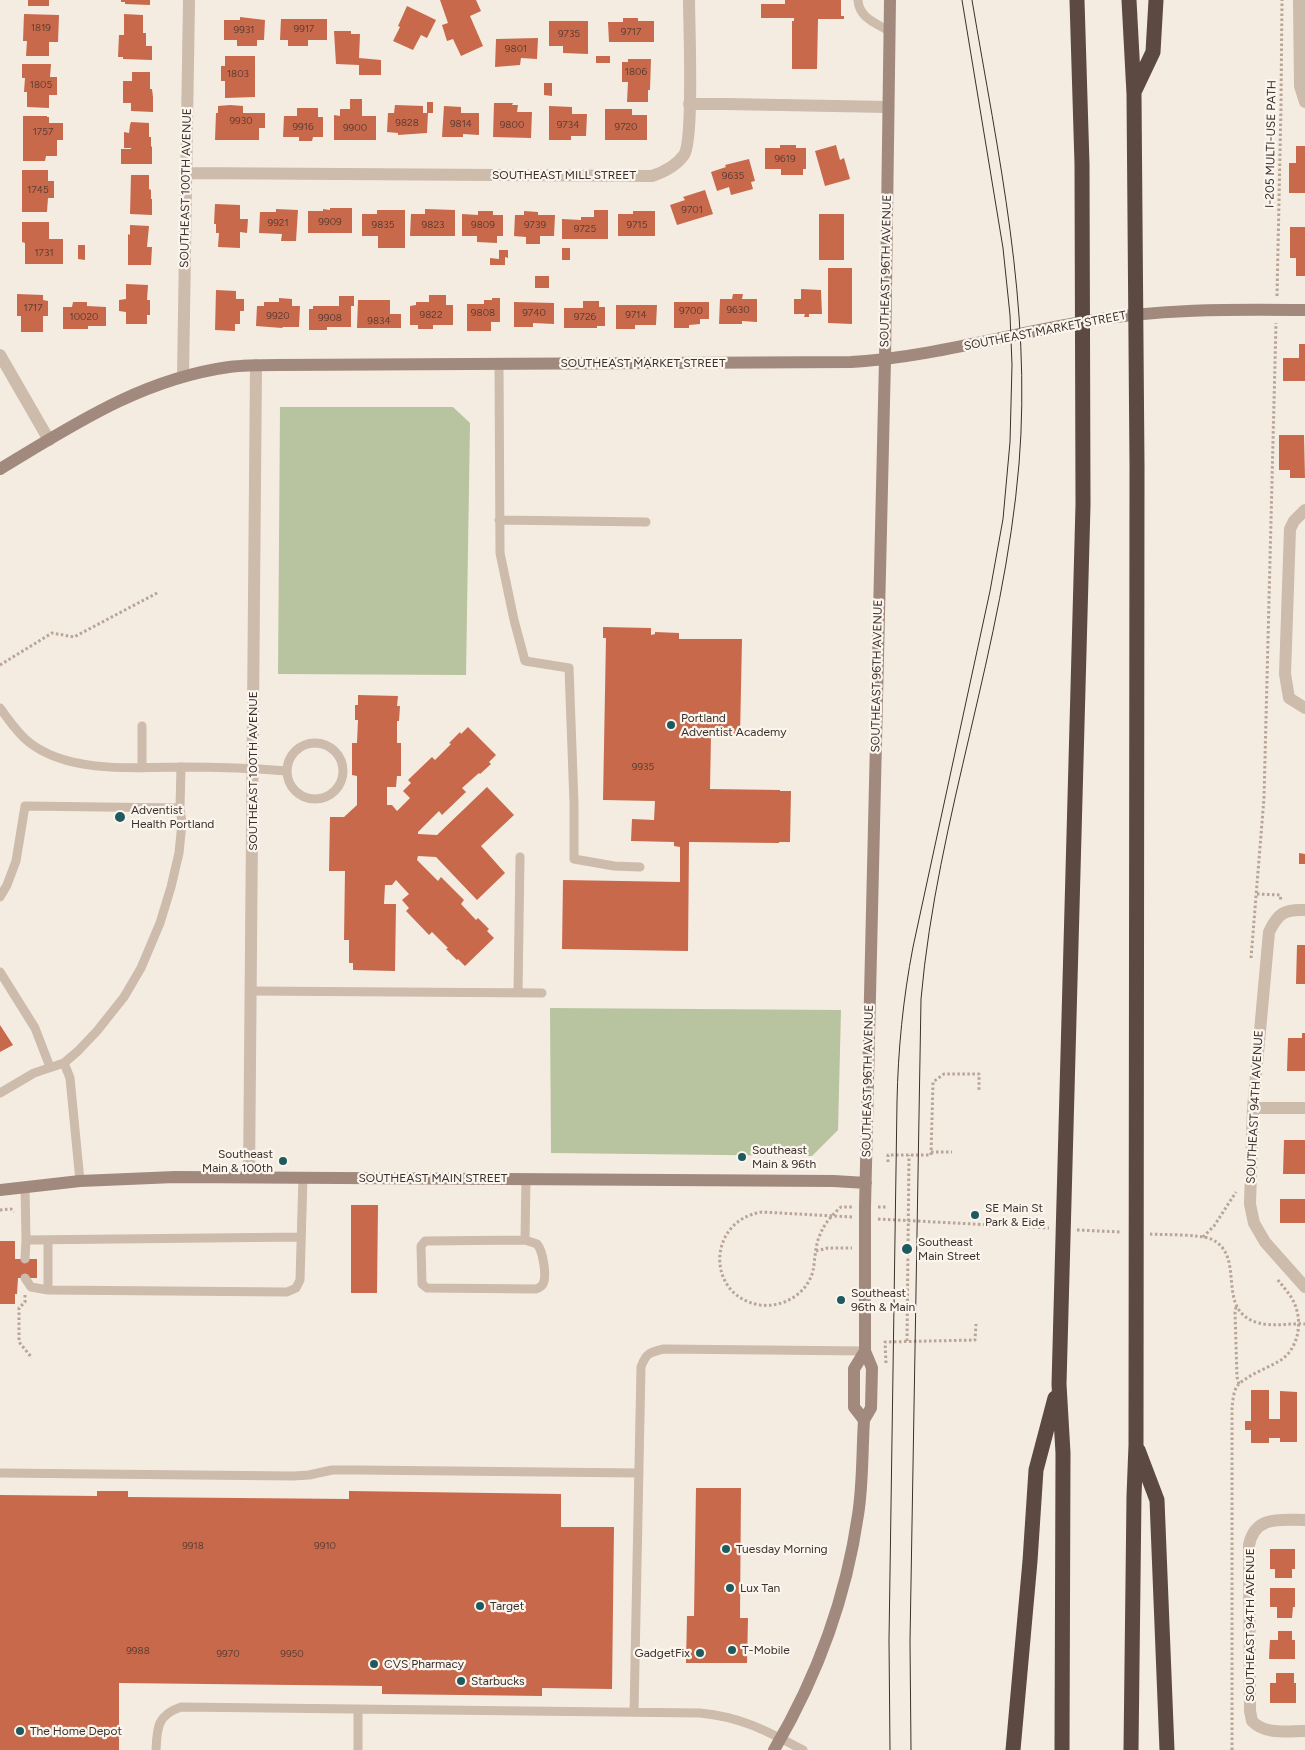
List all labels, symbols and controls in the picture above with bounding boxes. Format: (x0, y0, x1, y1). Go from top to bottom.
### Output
house number: 1819 (31, 22, 51, 34)
house number: 9917 (294, 23, 314, 35)
house number: 9931 (234, 24, 254, 36)
house number: 9717 (621, 26, 641, 38)
house number: 9735 (558, 28, 580, 40)
house number: 9801 (505, 43, 527, 55)
house number: 1806 (625, 66, 647, 78)
house number: 1803 (227, 68, 249, 80)
house number: 1805 (30, 79, 52, 91)
street label: I-205 MULTI-USE PATH (1263, 80, 1279, 208)
street label: SOUTHEAST 100TH AVENUE (177, 108, 195, 268)
house number: 9930 (229, 115, 253, 127)
house number: 9828 (395, 117, 419, 129)
house number: 9814 (450, 118, 472, 130)
house number: 9800 (500, 119, 524, 131)
house number: 9734 (557, 119, 579, 131)
house number: 9916 (292, 121, 314, 133)
house number: 9720 (614, 121, 638, 133)
house number: 9900 (343, 122, 367, 134)
house number: 1757 (33, 126, 53, 138)
house number: 9619 (774, 153, 796, 165)
street label: SOUTHEAST MILL STREET (492, 168, 636, 182)
house number: 9635 (722, 170, 744, 182)
house number: 1745 (27, 184, 49, 196)
street label: SOUTHEAST 96TH AVENUE (877, 194, 895, 348)
house number: 9701 (681, 204, 703, 216)
house number: 9909 (318, 216, 342, 228)
house number: 9921 (267, 217, 289, 229)
house number: 9835 (372, 219, 394, 231)
house number: 9823 (422, 219, 444, 231)
house number: 9809 (471, 219, 495, 231)
house number: 9739 (524, 219, 546, 231)
house number: 9715 (627, 219, 647, 231)
house number: 9725 (574, 223, 596, 235)
house number: 1731 (34, 247, 54, 259)
house number: 1717 (24, 302, 42, 314)
house number: 9630 (726, 304, 750, 316)
house number: 9700 (679, 305, 703, 317)
house number: 9808 (471, 307, 495, 319)
house number: 9740 (522, 307, 546, 319)
street label: SOUTHEAST MARKET STREET (963, 308, 1127, 354)
house number: 9822 (420, 309, 442, 321)
house number: 9714 (625, 309, 647, 321)
house number: 9920 (266, 310, 290, 322)
house number: 10020 (70, 311, 98, 323)
house number: 9726 (574, 311, 596, 323)
house number: 9908 (318, 312, 342, 324)
house number: 9834 (367, 315, 391, 327)
street label: SOUTHEAST MARKET STREET (560, 356, 726, 370)
street label: SOUTHEAST 96TH AVENUE (868, 599, 886, 753)
street label: SOUTHEAST 100TH AVENUE (246, 691, 260, 851)
place label: Portland Adventist Academy (681, 711, 787, 739)
marker: Portland Adventist Academy (665, 719, 677, 731)
house number: 9935 (632, 761, 654, 773)
place label: Adventist Health Portland (131, 803, 214, 831)
marker: Adventist Health Portland (113, 810, 127, 824)
street label: SOUTHEAST 96TH AVENUE (859, 1004, 877, 1158)
street label: SOUTHEAST 94TH AVENUE (1244, 1030, 1266, 1184)
place label: Southeast Main & 96th (752, 1143, 816, 1171)
place label: Southeast Main & 100th (202, 1147, 273, 1175)
marker: Southeast Main & 96th (736, 1151, 748, 1163)
marker: Southeast Main & 100th (277, 1155, 289, 1167)
street label: SOUTHEAST MAIN STREET (359, 1171, 507, 1185)
place label: SE Main St Park & Eide (985, 1201, 1045, 1229)
marker: SE Main St Park & Eide (969, 1209, 981, 1221)
place label: Southeast Main Street (918, 1235, 980, 1263)
marker: Southeast Main Street (900, 1242, 914, 1256)
place label: Southeast 96th & Main (851, 1286, 915, 1314)
marker: Southeast 96th & Main (835, 1294, 847, 1306)
house number: 9918 (182, 1540, 204, 1552)
house number: 9910 (314, 1540, 336, 1552)
place label: Tuesday Morning (736, 1542, 828, 1556)
marker: Tuesday Morning (720, 1543, 732, 1555)
street label: SOUTHEAST 94TH AVENUE (1243, 1548, 1257, 1702)
place label: Lux Tan (740, 1581, 780, 1595)
marker: Lux Tan (724, 1582, 736, 1594)
place label: Target (490, 1599, 524, 1613)
marker: Target (474, 1600, 486, 1612)
place label: T-Mobile (742, 1643, 790, 1657)
marker: T-Mobile (726, 1644, 738, 1656)
house number: 9988 (126, 1645, 150, 1657)
place label: GadgetFix (635, 1646, 690, 1660)
marker: GadgetFix (694, 1647, 706, 1659)
house number: 9970 (216, 1648, 240, 1660)
house number: 9950 (280, 1648, 304, 1660)
place label: CVS Pharmacy (384, 1657, 464, 1671)
marker: CVS Pharmacy (368, 1658, 380, 1670)
place label: Starbucks (471, 1674, 525, 1688)
marker: Starbucks (455, 1675, 467, 1687)
place label: The Home Depot (30, 1724, 122, 1738)
marker: The Home Depot (14, 1725, 26, 1737)

